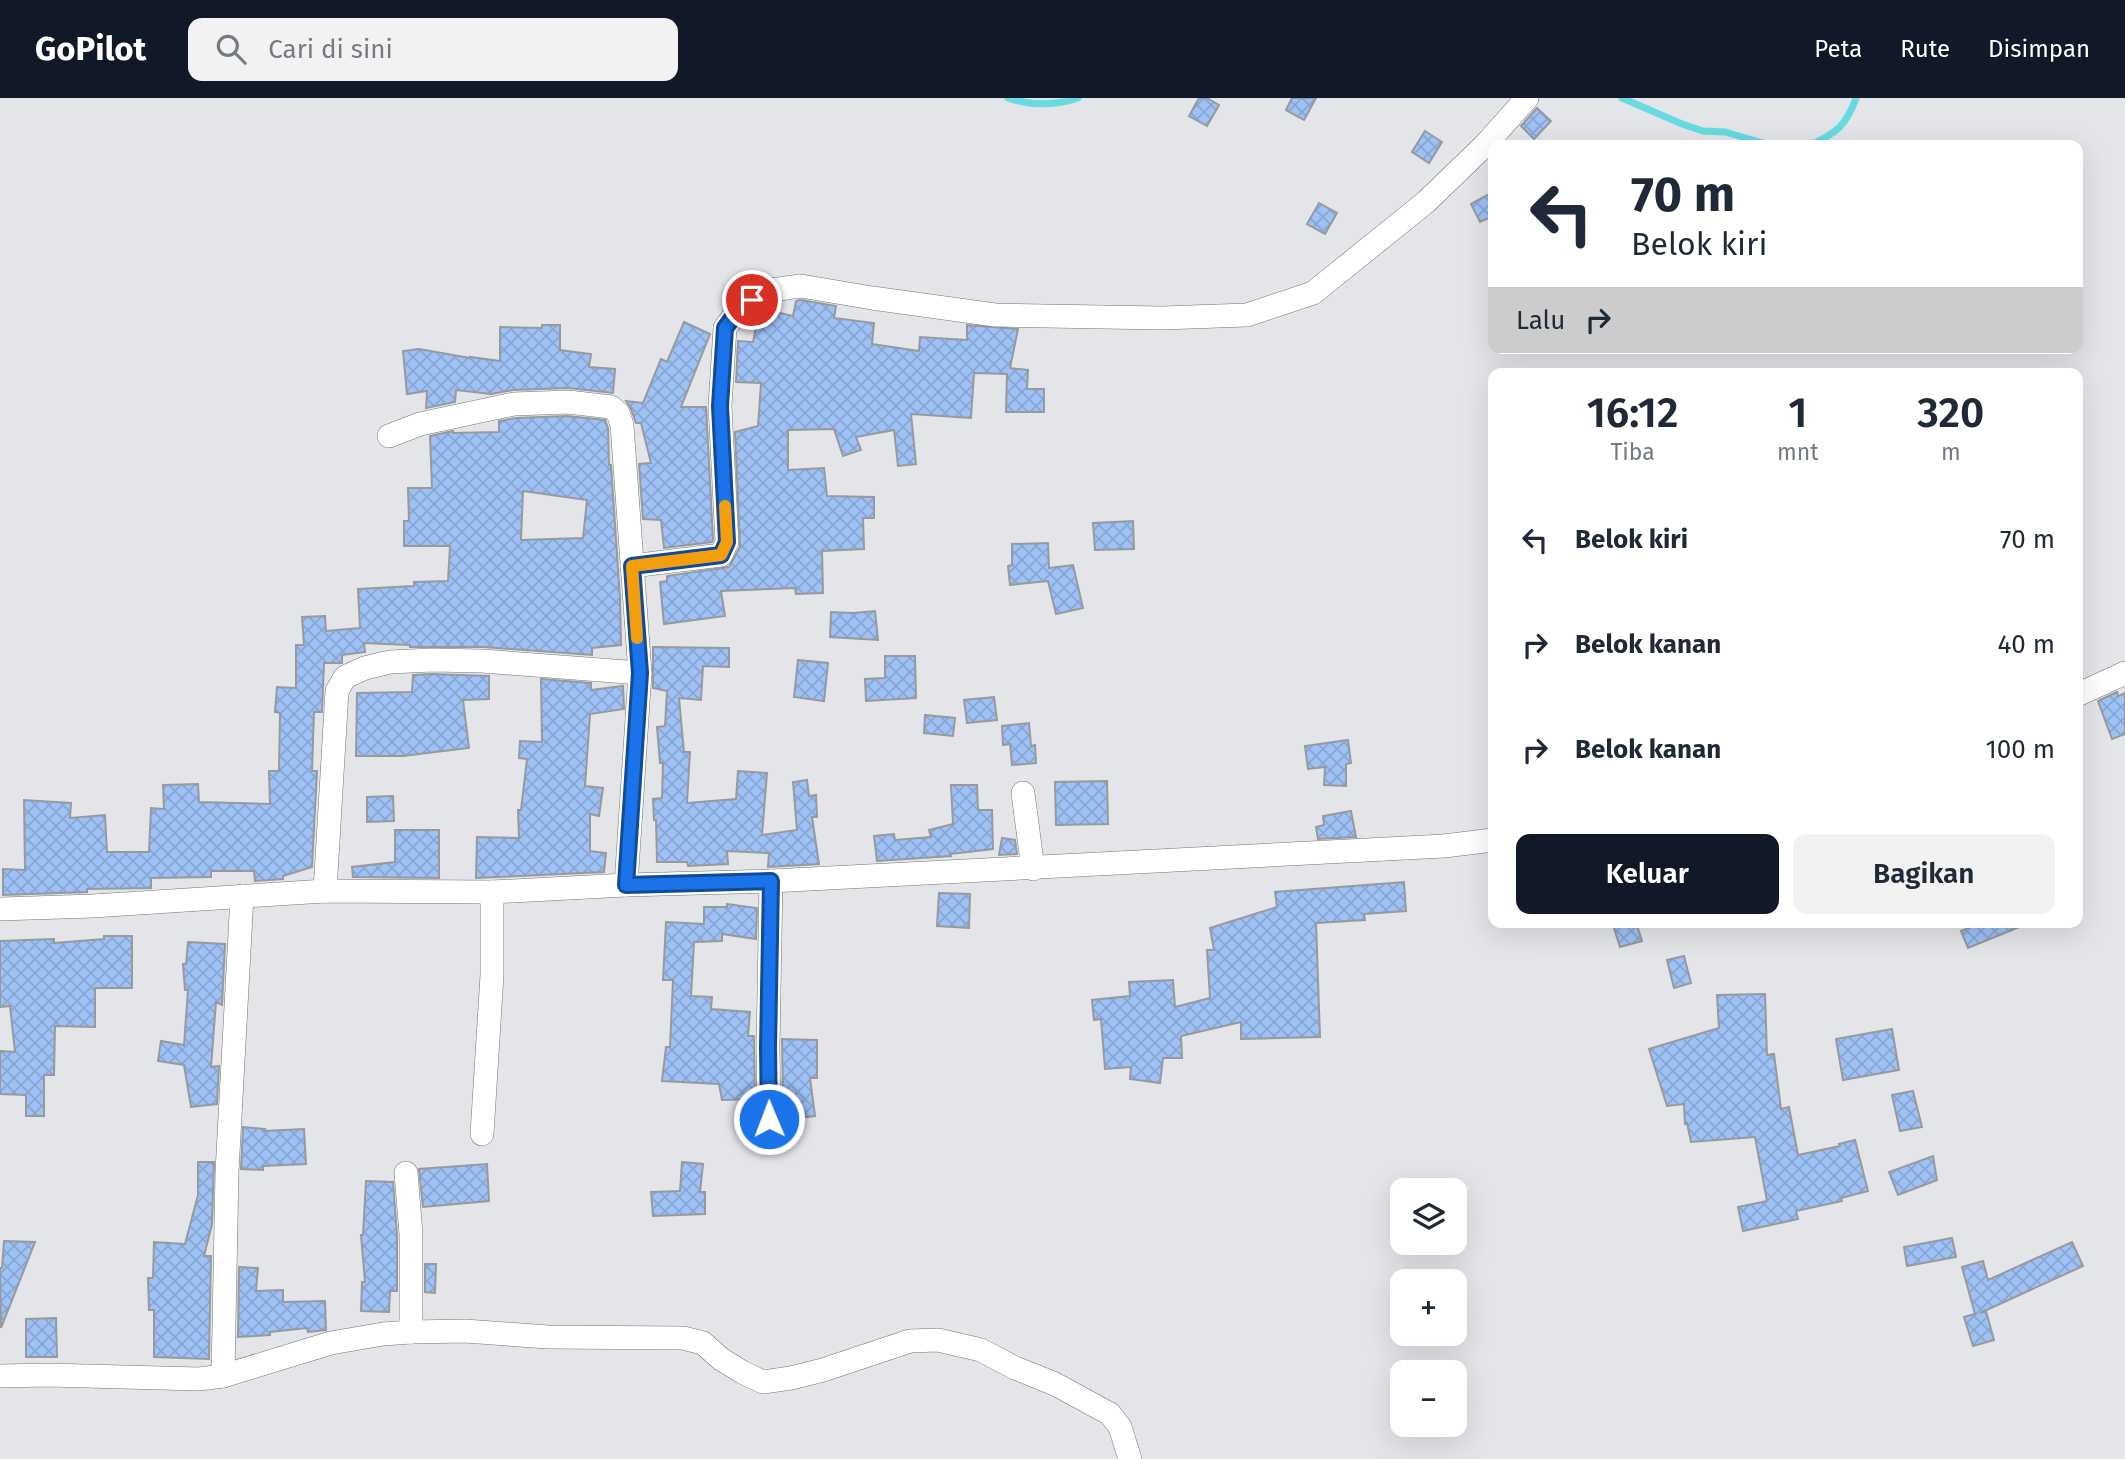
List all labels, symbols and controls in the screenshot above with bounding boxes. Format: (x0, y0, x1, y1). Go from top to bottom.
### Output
search box (188, 18, 678, 81)
text: GoPilot (35, 29, 146, 69)
icon: search (212, 30, 250, 68)
text: Cari di sini (268, 34, 393, 65)
text: Peta (1814, 35, 1862, 63)
text: Rute (1900, 35, 1950, 63)
text: Disimpan (1988, 35, 2090, 63)
text: 70 m (1631, 165, 1735, 224)
icon: left (1516, 168, 1607, 259)
text: Belok kiri (1631, 225, 1767, 263)
pin (722, 270, 782, 330)
icon: arrive (733, 281, 771, 319)
icon: right (1579, 301, 1617, 339)
text: Lalu (1516, 305, 1565, 336)
text: 16:12 (1587, 388, 1678, 438)
text: 1 (1788, 388, 1807, 438)
text: 320 (1917, 388, 1984, 438)
text: Tiba (1610, 438, 1655, 466)
text: mnt (1777, 438, 1819, 466)
text: m (1941, 438, 1961, 466)
icon: left (1516, 521, 1554, 559)
text: Belok kiri (1575, 524, 1688, 555)
text: 70 m (2000, 524, 2055, 555)
icon: right (1516, 626, 1554, 664)
text: Belok kanan (1575, 629, 1721, 660)
text: 40 m (1997, 629, 2055, 660)
icon: right (1516, 731, 1554, 769)
text: Belok kanan (1575, 734, 1721, 765)
text: 100 m (1986, 734, 2055, 765)
button: Keluar (1516, 834, 1779, 914)
button: Bagikan (1793, 834, 2055, 914)
position arrow (732, 1082, 806, 1156)
map controls (1390, 1178, 1467, 1437)
button: layers (1390, 1178, 1467, 1255)
button: + (1390, 1269, 1467, 1346)
button: − (1390, 1360, 1467, 1437)

